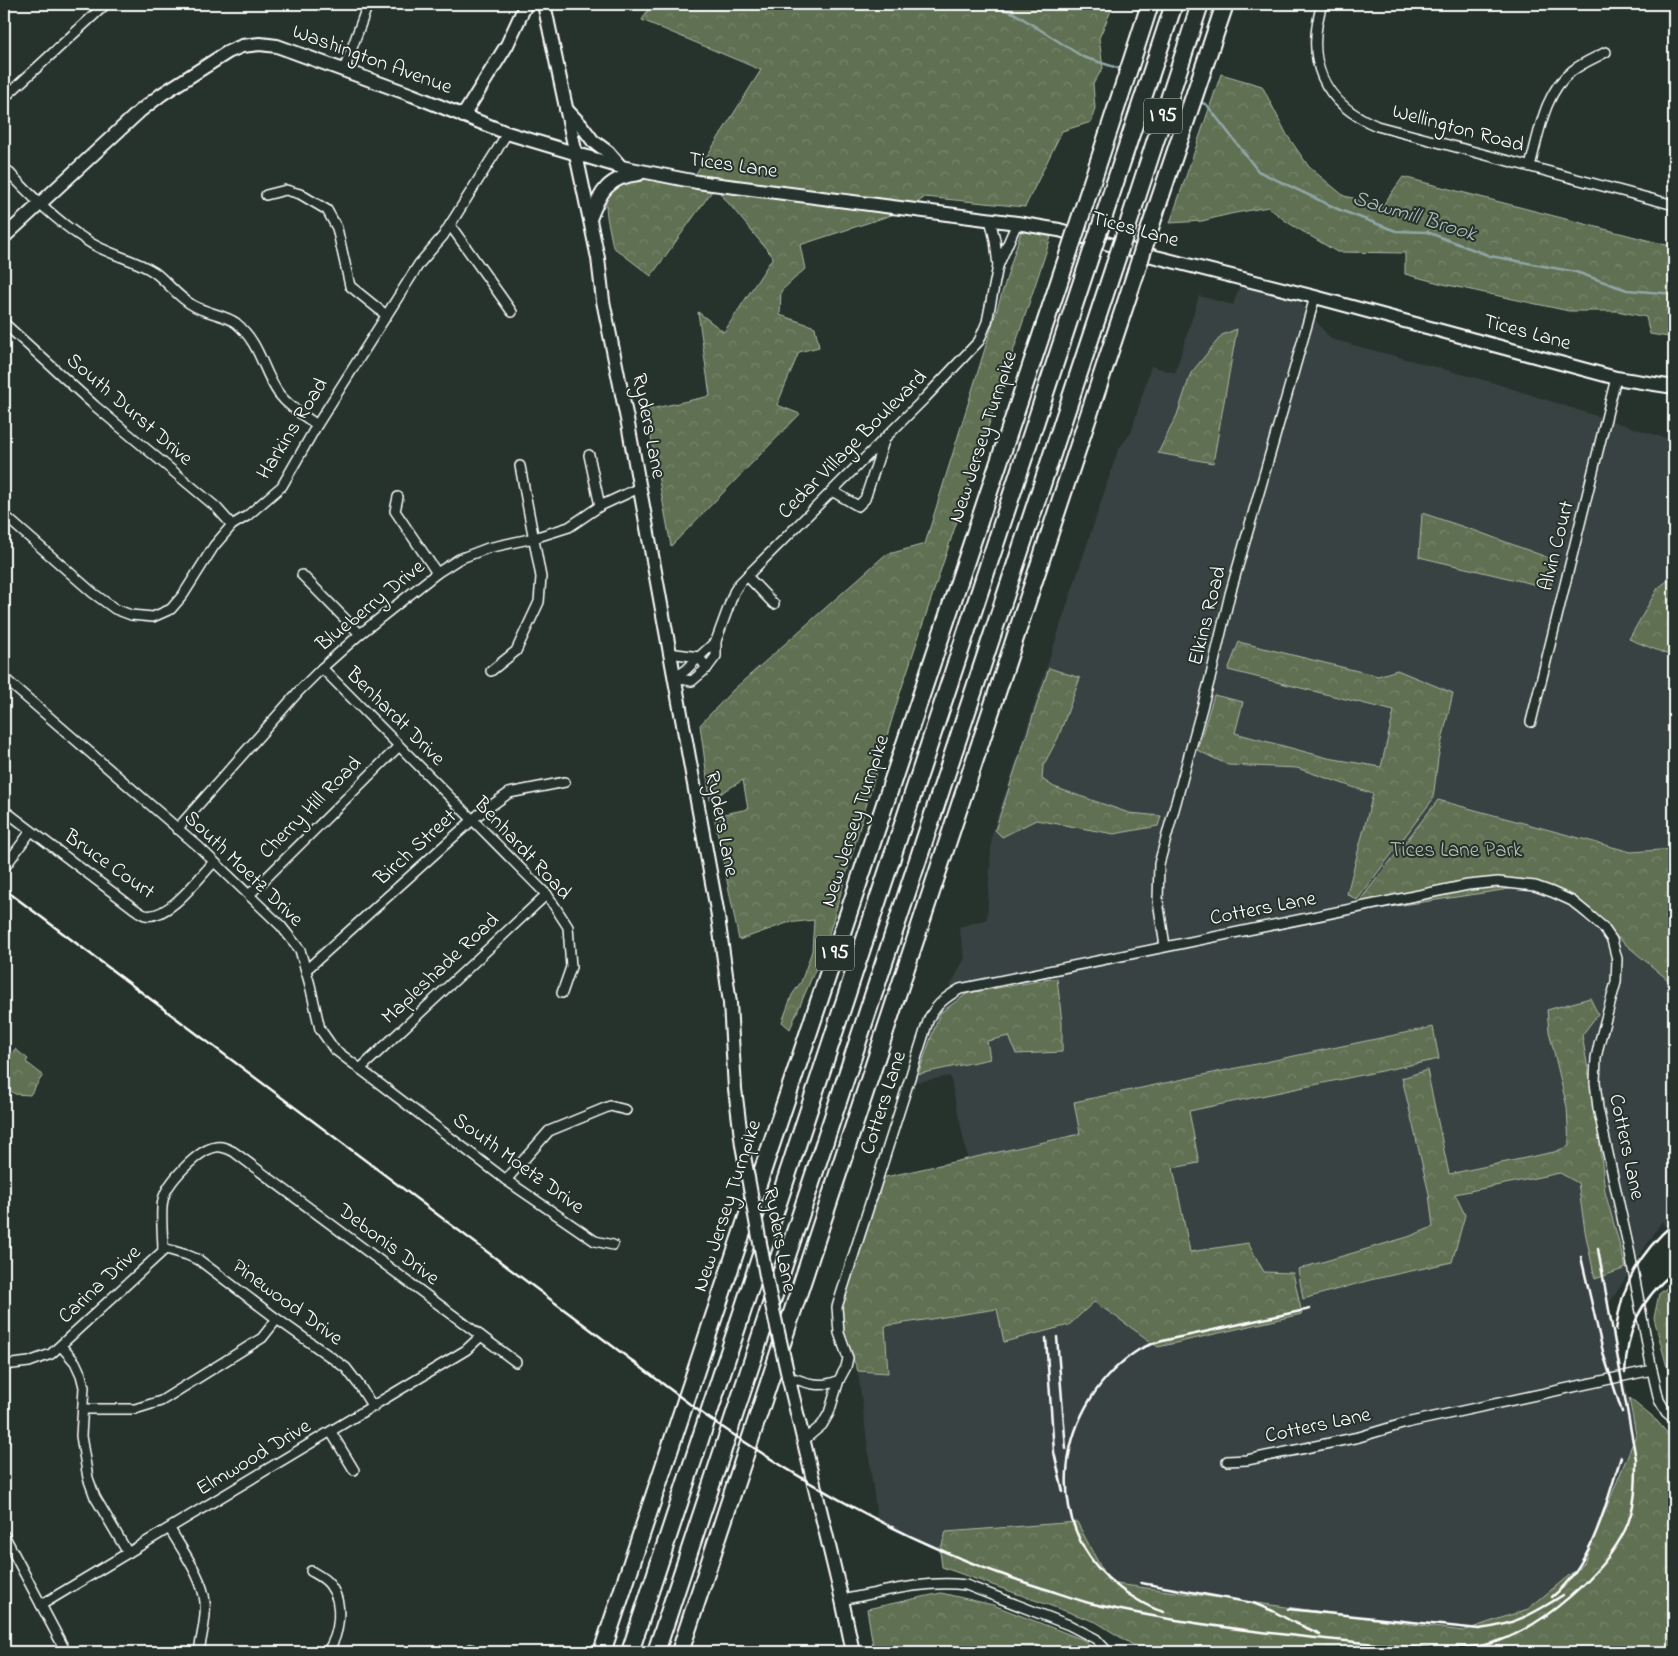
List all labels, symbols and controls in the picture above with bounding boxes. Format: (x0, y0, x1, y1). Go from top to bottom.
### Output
street label: Washington Avenue (287, 17, 457, 105)
street label: Wellington Road (1388, 97, 1528, 163)
road number: I 95 (1144, 98, 1182, 134)
street label: Tices Lane (687, 145, 780, 187)
water label: Sawmill Brook (1348, 183, 1481, 251)
street label: Tices Lane (1088, 204, 1183, 256)
street label: Tices Lane (1480, 307, 1575, 359)
street label: South Durst Drive (59, 346, 199, 474)
street label: New Jersey Turnpike (942, 347, 1028, 527)
street label: Cedar Village Boulevard (771, 363, 936, 528)
street label: Ryders Lane (621, 371, 673, 482)
street label: Harkins Road (250, 372, 336, 486)
street label: Alvin Court (1531, 498, 1583, 594)
street label: Blueberry Drive (309, 552, 433, 661)
street label: Elkins Road (1181, 563, 1235, 669)
street label: Benhardt Drive (338, 660, 452, 774)
street label: New Jersey Turnpike (814, 731, 900, 911)
street label: Cherry Hill Road (253, 750, 371, 868)
street label: Ryders Lane (694, 769, 746, 880)
street label: Benhardt Road (466, 790, 578, 907)
street label: Birch Street (367, 803, 464, 894)
street label: South Moetz Drive (176, 804, 310, 935)
street label: Bruce Court (57, 822, 160, 907)
park label: Tices Lane Park (1390, 836, 1523, 866)
street label: Cotters Lane (1207, 884, 1319, 934)
street label: Mapleshade Road (375, 906, 507, 1032)
road number: I 95 (816, 936, 854, 970)
street label: Cotters Lane (853, 1047, 915, 1159)
street label: Cotters Lane (1600, 1091, 1652, 1203)
street label: South Moetz Drive (446, 1106, 591, 1223)
street label: New Jersey Turnpike (686, 1116, 772, 1296)
street label: Ryders Lane (752, 1185, 804, 1296)
street label: Debonis Drive (330, 1196, 446, 1294)
street label: Carina Drive (52, 1238, 149, 1331)
street label: Pinewood Drive (225, 1252, 349, 1354)
street label: Cotters Lane (1262, 1400, 1374, 1452)
street label: Elmwood Drive (191, 1412, 317, 1504)

